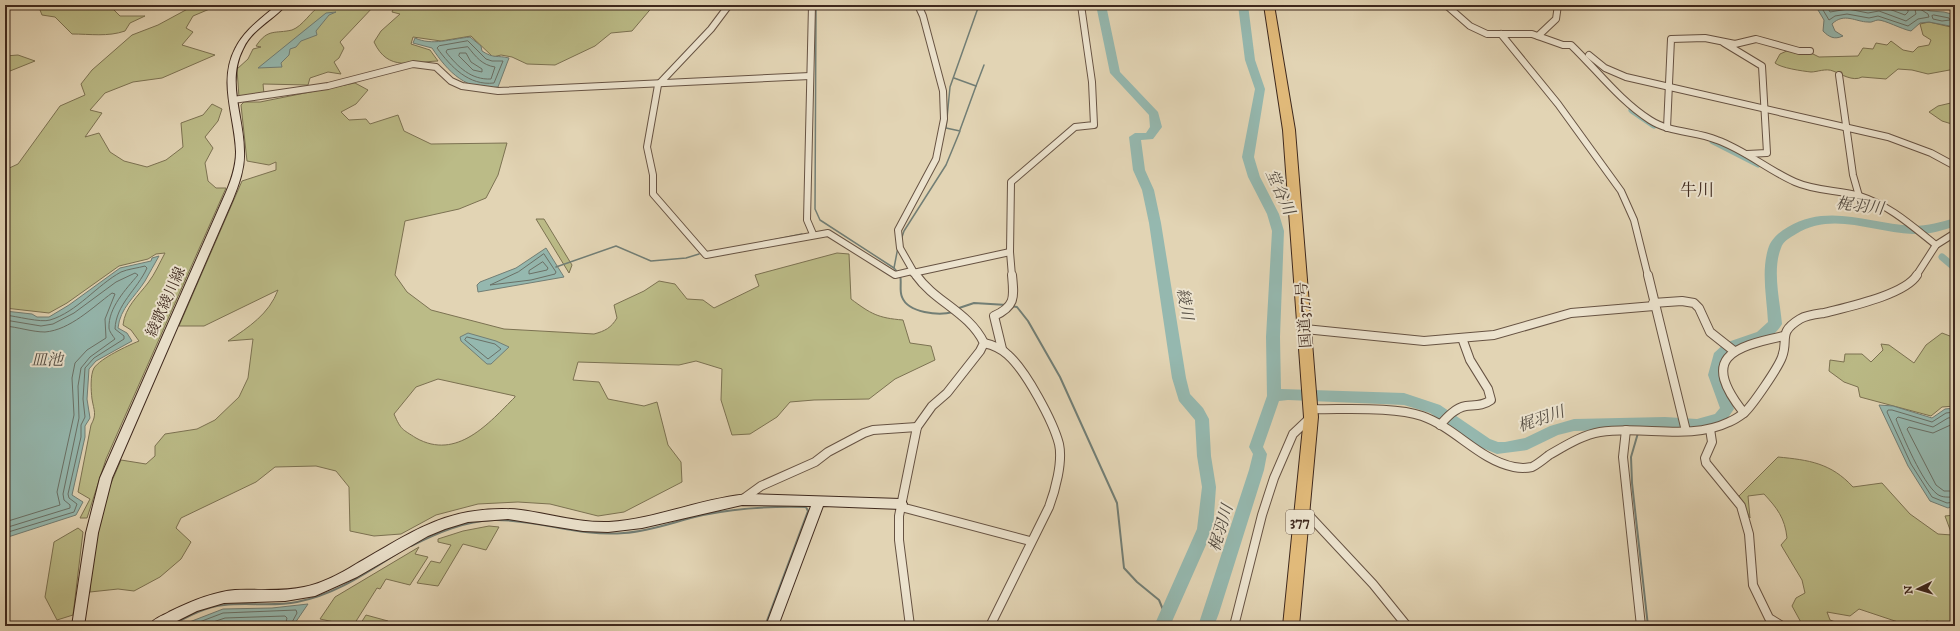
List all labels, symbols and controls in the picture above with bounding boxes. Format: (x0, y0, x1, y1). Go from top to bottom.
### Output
water label: 堂谷川 (1261, 166, 1300, 220)
district label: 牛川 (1680, 180, 1714, 202)
water label: 梶羽川 (1835, 193, 1887, 219)
street label: 綾歌綾川線 (142, 264, 190, 340)
street label: 国道377号 (1292, 281, 1316, 349)
water label: 綾川 (1173, 287, 1198, 323)
water label: 皿池 (31, 350, 65, 370)
water label: 梶羽川 (1515, 401, 1569, 436)
water label: 梶羽川 (1204, 500, 1238, 554)
road number: 377 (1286, 510, 1314, 534)
north arrow (1898, 569, 1938, 609)
text: N (1902, 585, 1916, 595)

